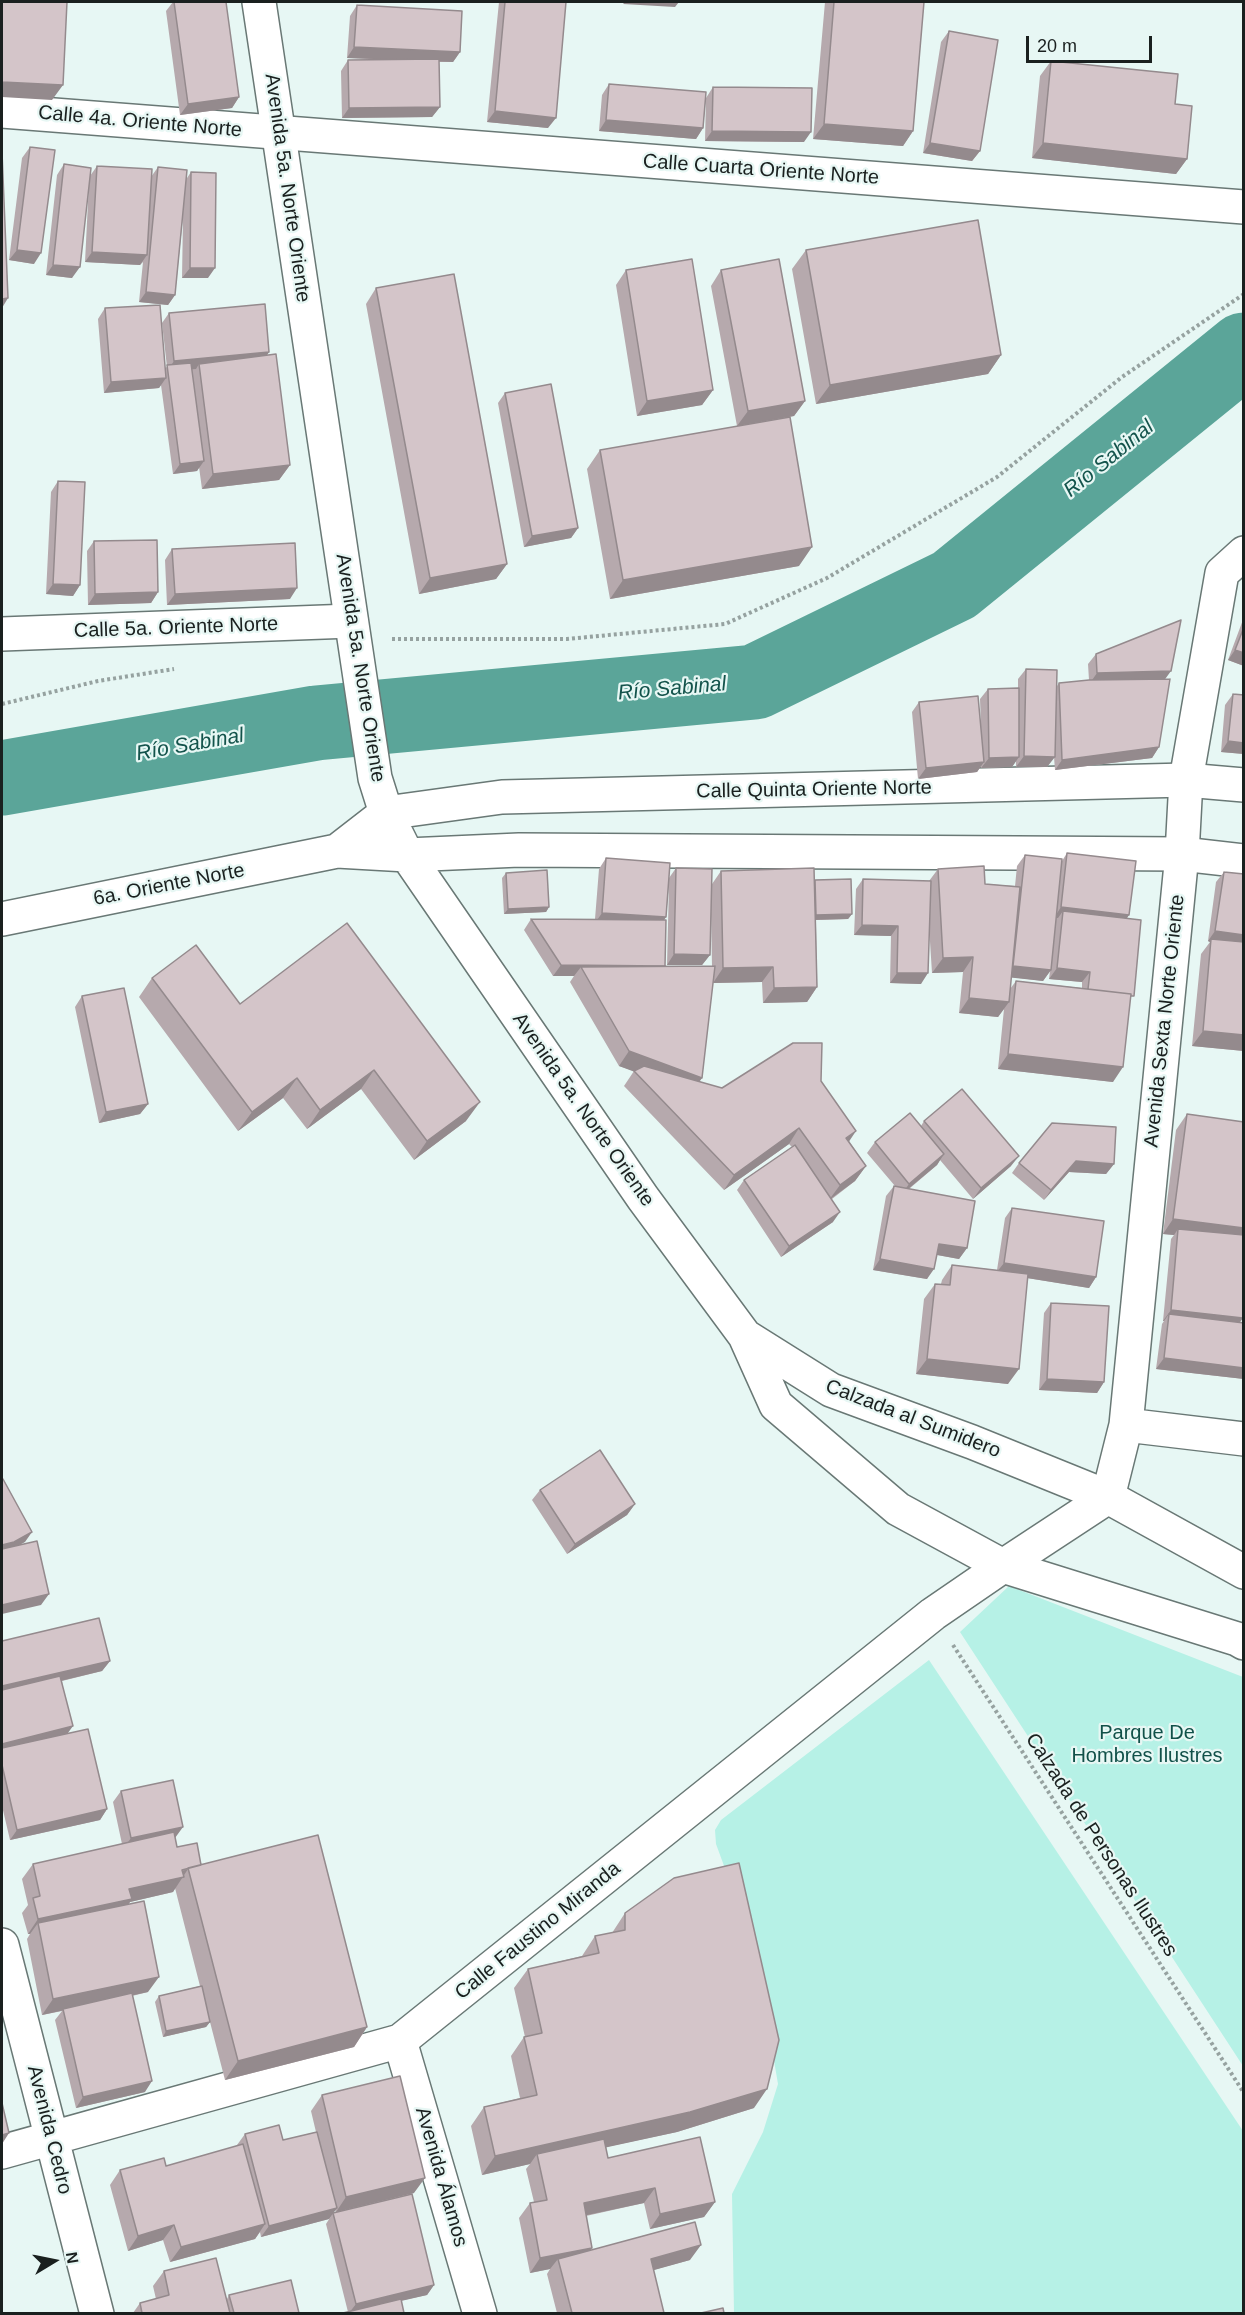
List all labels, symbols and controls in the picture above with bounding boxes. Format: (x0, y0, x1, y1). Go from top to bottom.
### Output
scale bar (1029, 24, 1155, 62)
text: 20 m (1037, 36, 1077, 56)
street label: Avenida 5a. Norte Oriente (259, 72, 315, 304)
street label: Calle 4a. Oriente Norte (37, 101, 243, 143)
street label: Calle Cuarta Oriente Norte (642, 150, 880, 190)
water label: Río Sabinal (1059, 415, 1159, 503)
street label: Avenida 5a. Norte Oriente (330, 552, 390, 784)
street label: Calle 5a. Oriente Norte (73, 612, 279, 644)
water label: Río Sabinal (617, 672, 727, 706)
water label: Río Sabinal (134, 723, 246, 767)
street label: Calle Quinta Oriente Norte (696, 776, 932, 804)
street label: 6a. Oriente Norte (91, 859, 247, 911)
street label: Avenida Sexta Norte Oriente (1140, 893, 1190, 1149)
street label: Avenida 5a. Norte Oriente (507, 1009, 659, 1211)
street label: Calzada al Sumidero (822, 1375, 1004, 1463)
park label: Parque De Hombres Ilustres (1071, 1721, 1223, 1768)
street label: Calzada de Personas Ilustres (1020, 1729, 1182, 1961)
street label: Calle Faustino Miranda (451, 1857, 625, 2005)
street label: Avenida Cedro (21, 2063, 77, 2197)
street label: Avenida Álamos (410, 2104, 472, 2250)
north arrow (24, 2231, 84, 2291)
text: N (63, 2251, 82, 2265)

